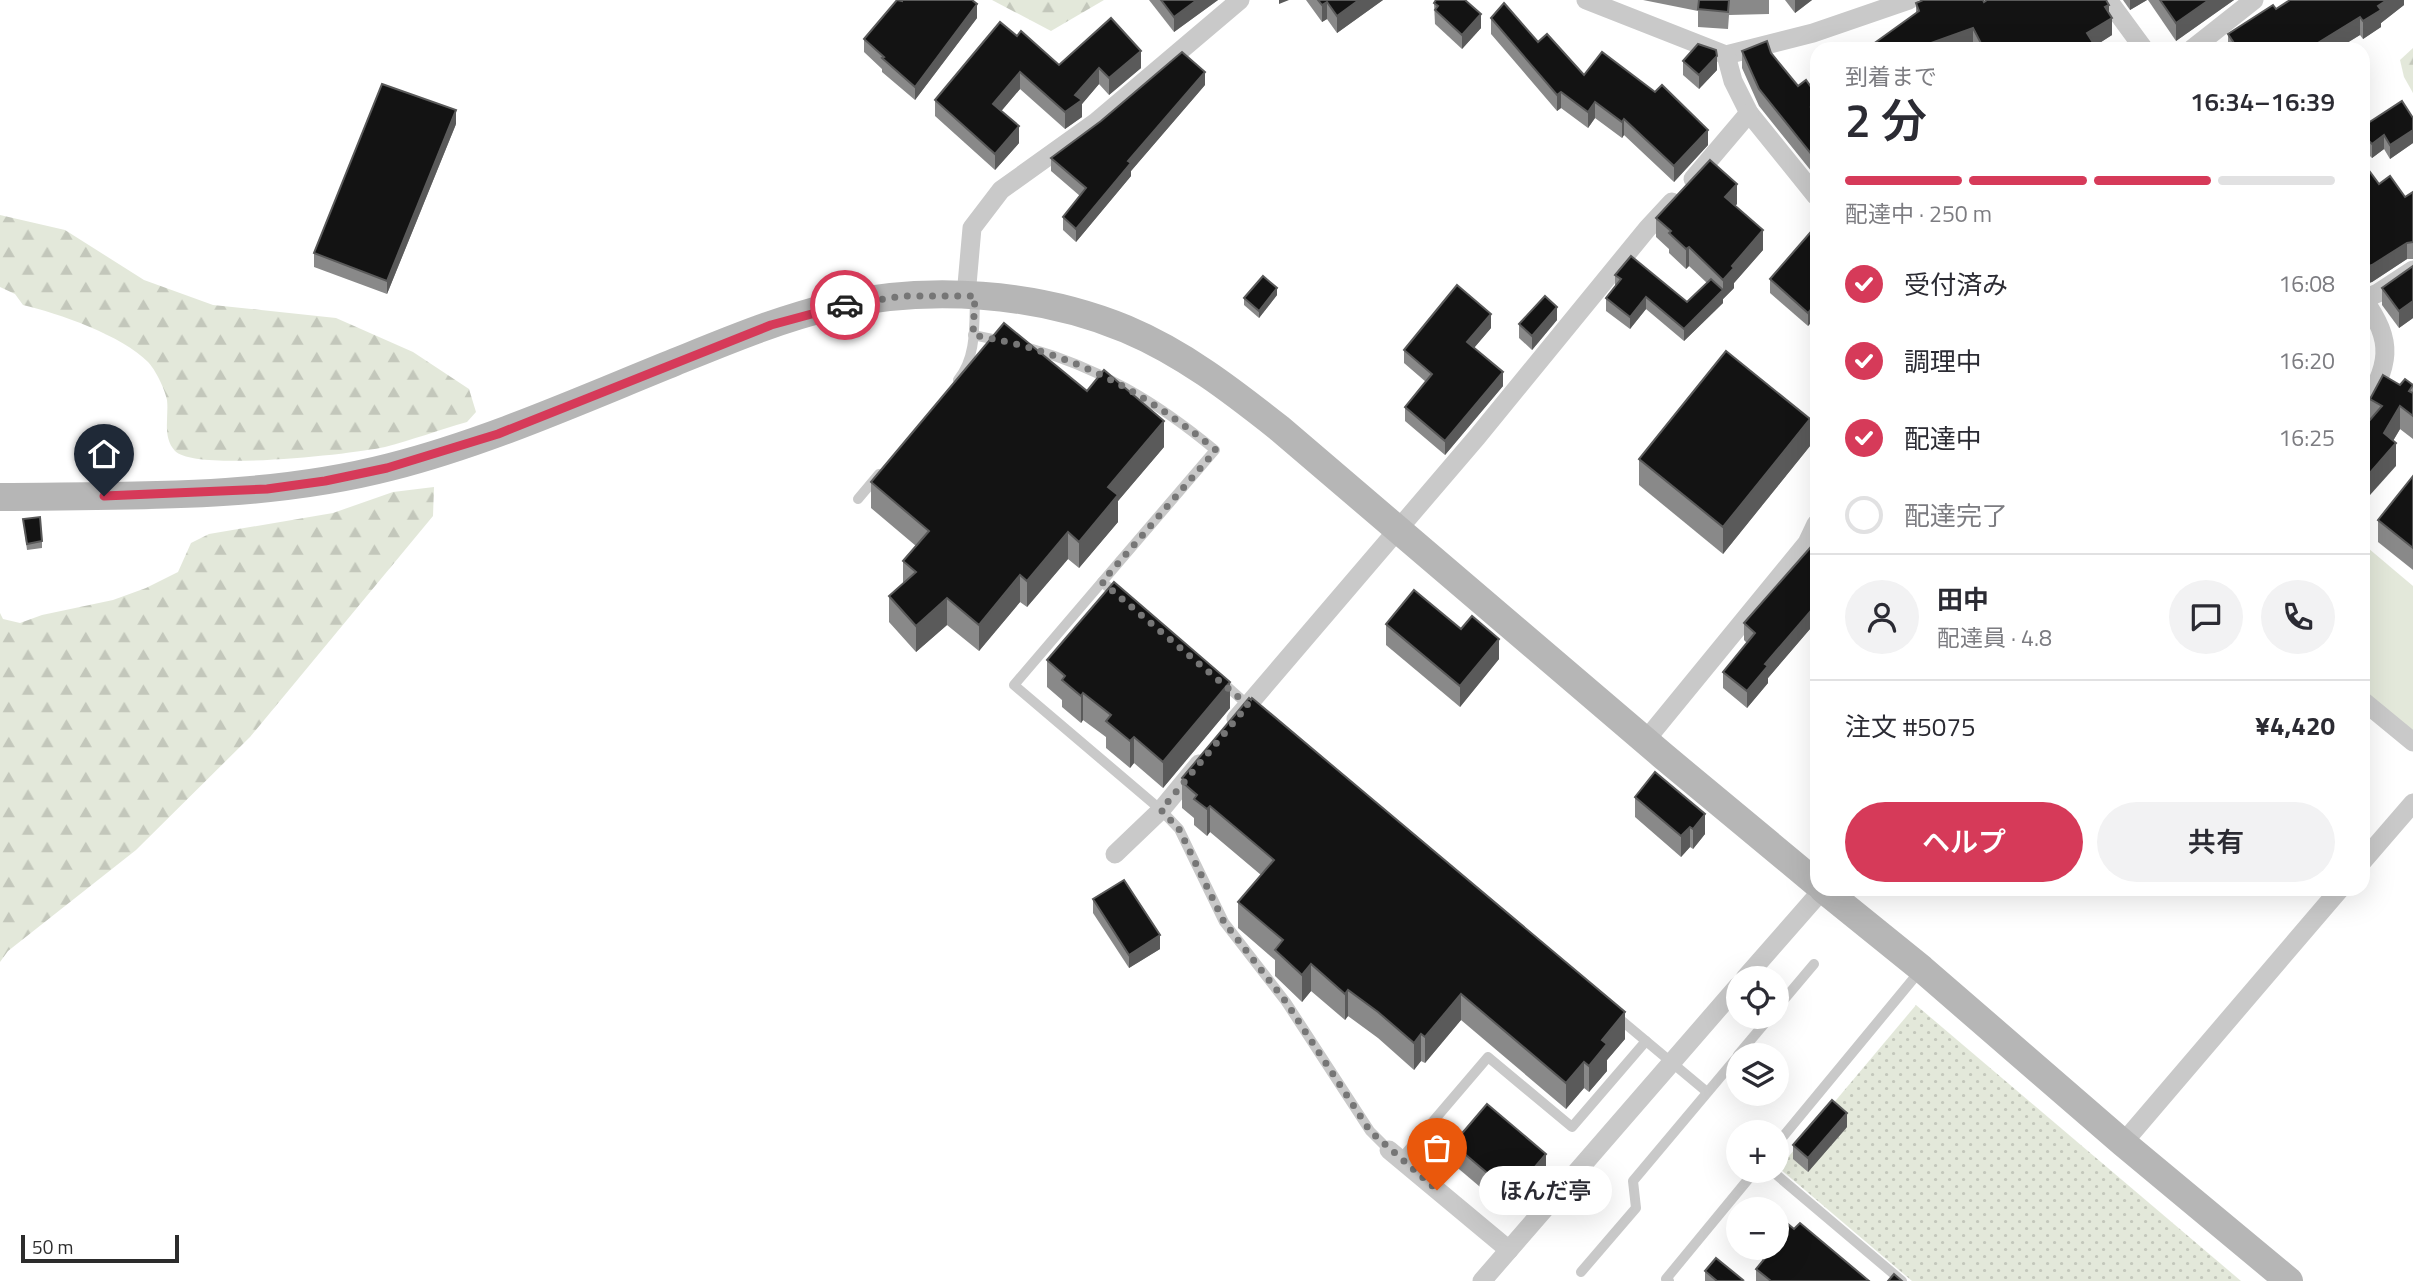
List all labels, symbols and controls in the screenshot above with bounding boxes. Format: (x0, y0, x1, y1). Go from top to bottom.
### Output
text: 到着まで (1845, 59, 1937, 94)
text: 16:34–16:39 (2190, 82, 2335, 121)
text: 2 分 (1845, 85, 1927, 155)
text: 配達中 · 250 m (1845, 196, 1992, 231)
icon: check (1845, 265, 1883, 303)
text: 受付済み (1904, 265, 2008, 304)
text: 16:08 (2278, 266, 2335, 301)
courier (810, 270, 880, 340)
icon: car (826, 286, 864, 324)
icon: check (1845, 342, 1883, 380)
text: 調理中 (1904, 342, 1982, 381)
text: 16:20 (2278, 343, 2335, 378)
icon: check (1845, 419, 1883, 457)
text: 配達中 (1904, 419, 1982, 458)
text: 16:25 (2278, 420, 2335, 455)
pin (74, 424, 134, 496)
icon: home (85, 435, 123, 473)
text: 配達完了 (1904, 496, 2008, 535)
button: person (1845, 580, 1919, 654)
text: 田中 (1937, 580, 1989, 619)
button: chat (2169, 580, 2243, 654)
button: phone (2261, 580, 2335, 654)
text: 配達員 · 4.8 (1937, 620, 2052, 655)
text: ¥4,420 (2255, 706, 2335, 745)
text: 注文 #5075 (1845, 707, 1976, 746)
button: ヘルプ (1845, 802, 2083, 882)
button: 共有 (2097, 802, 2335, 882)
map controls (1726, 966, 1789, 1260)
button: locate (1726, 966, 1789, 1029)
button: layers (1726, 1043, 1789, 1106)
pin (1407, 1118, 1467, 1190)
button: + (1726, 1120, 1789, 1183)
icon: bag (1418, 1129, 1456, 1167)
callout: ほんだ亭 (1479, 1166, 1612, 1214)
text: ほんだ亭 (1500, 1173, 1592, 1208)
button: − (1726, 1197, 1789, 1260)
scale bar (21, 1232, 178, 1264)
text: 50 m (32, 1232, 73, 1261)

